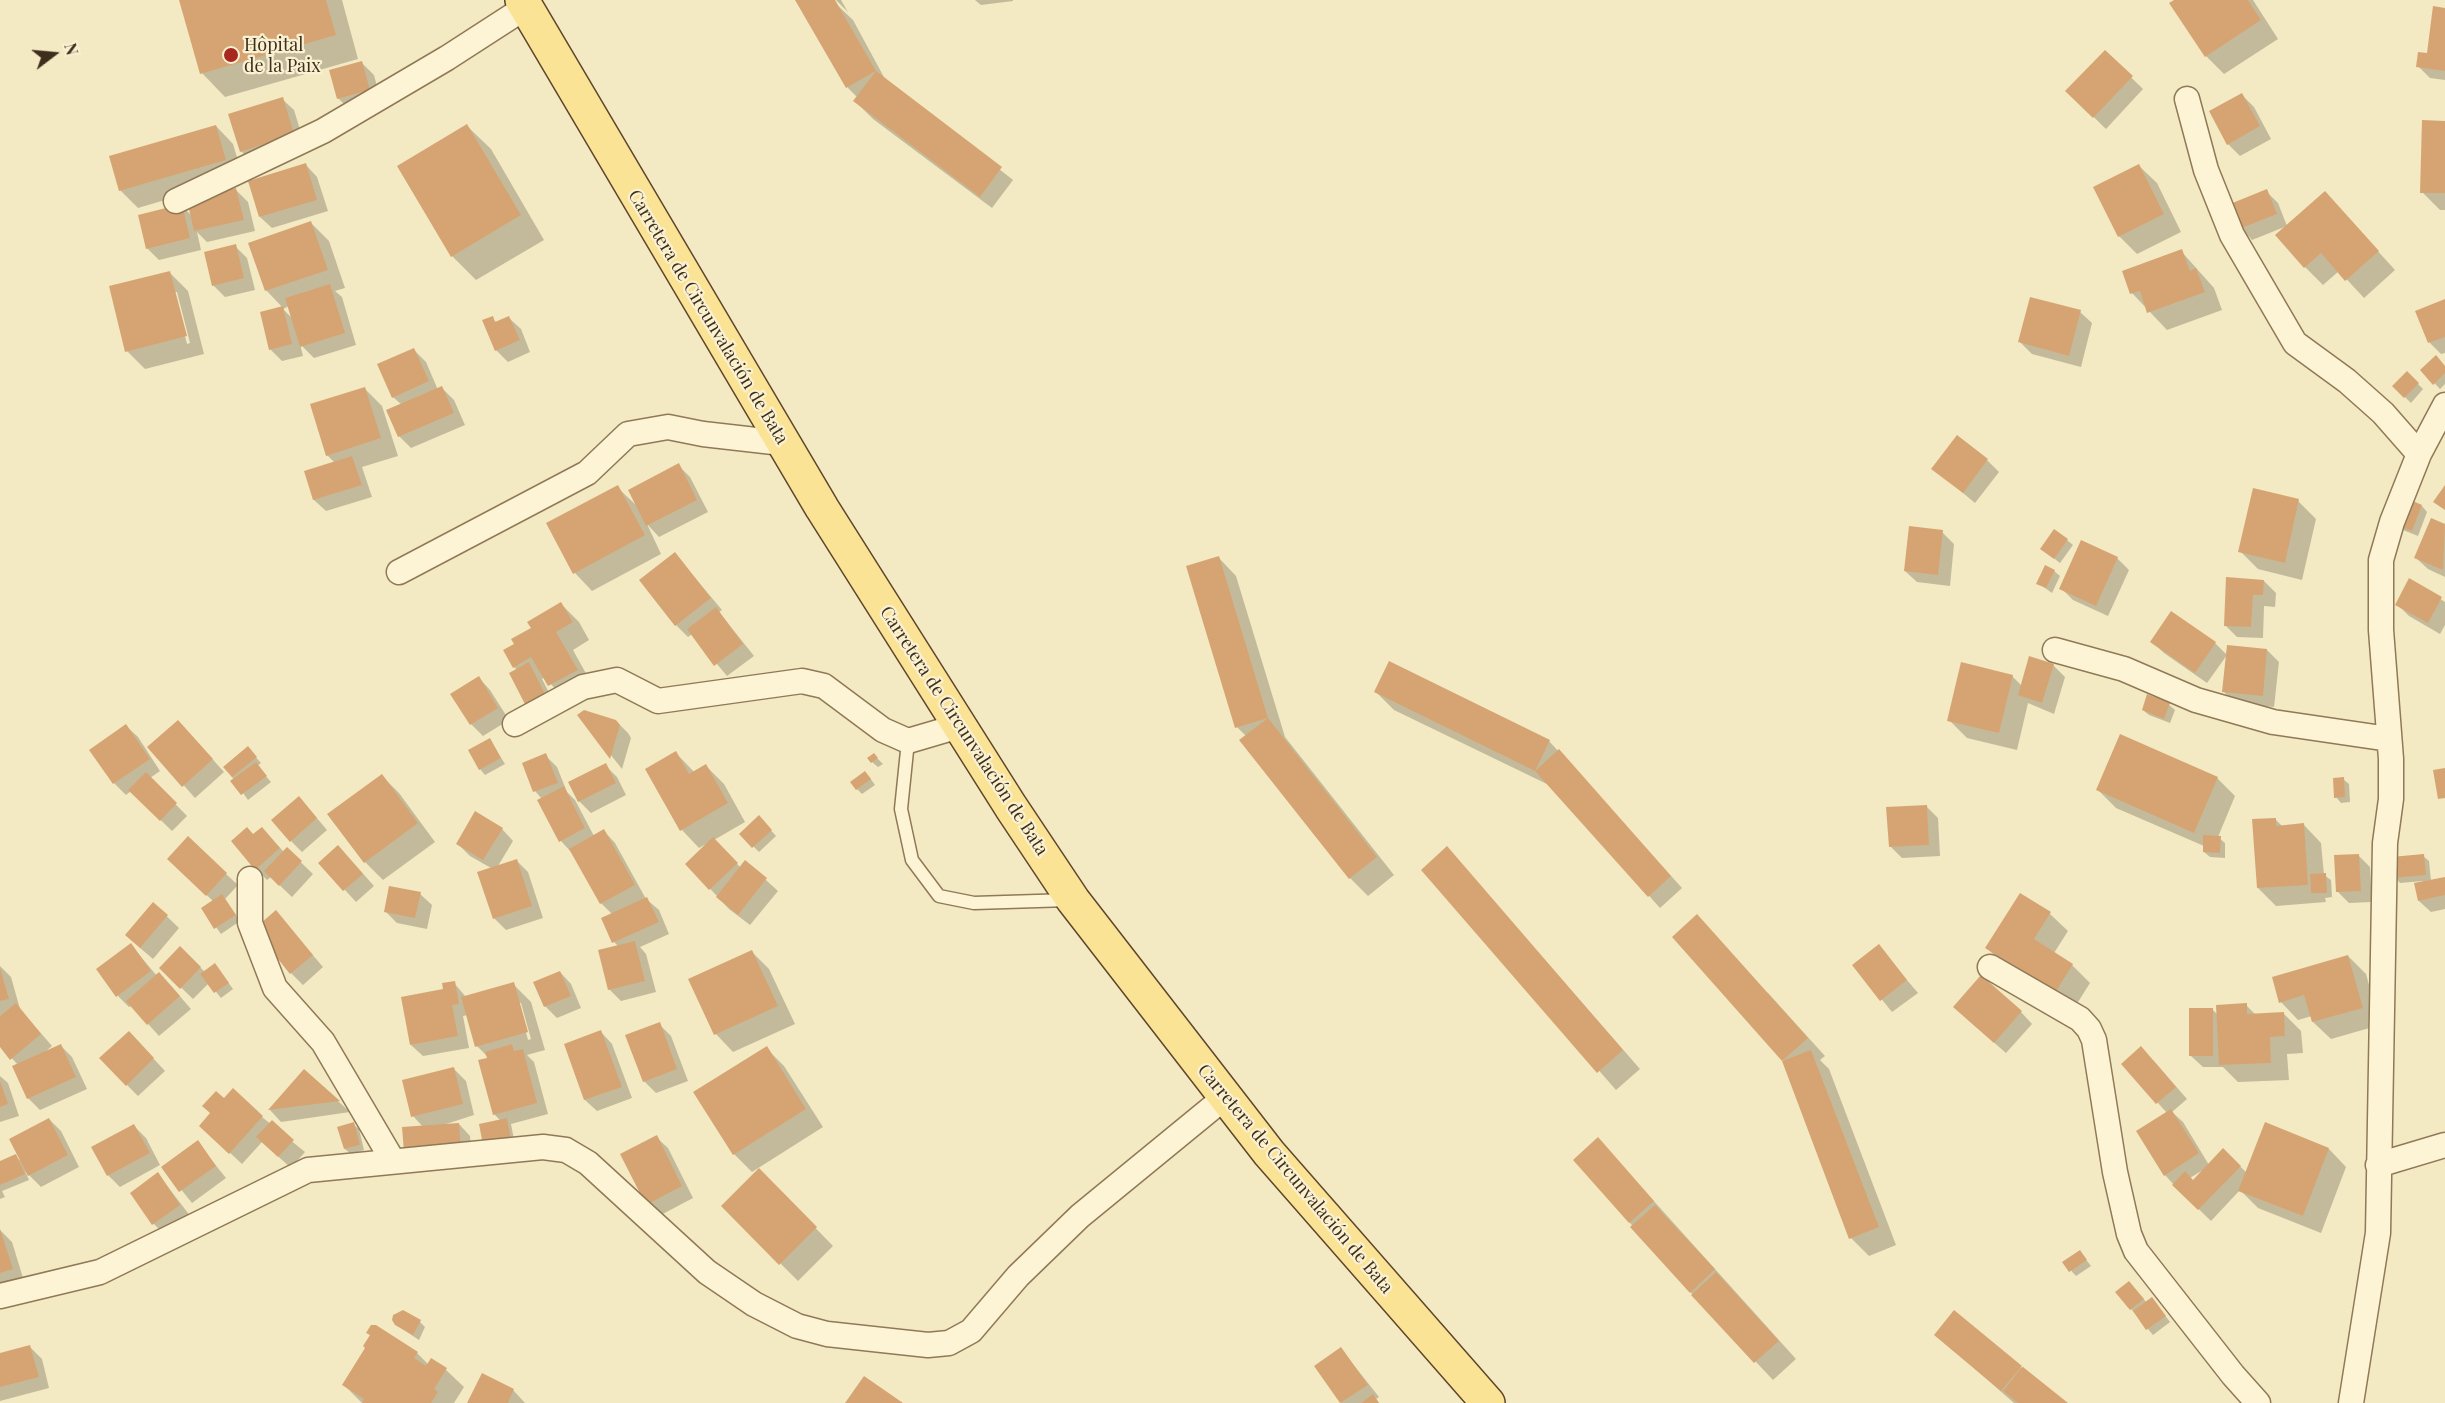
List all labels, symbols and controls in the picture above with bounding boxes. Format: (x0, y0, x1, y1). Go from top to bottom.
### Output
north arrow (24, 24, 84, 84)
place label: Hôpital de la Paix (244, 34, 321, 76)
text: N (60, 40, 83, 57)
marker: Hôpital de la Paix (222, 46, 240, 64)
street label: Carretera de Circunvalación de Bata (623, 186, 793, 448)
street label: Carretera de Circunvalación de Bata (875, 602, 1053, 860)
street label: Carretera de Circunvalación de Bata (1193, 1060, 1397, 1298)

